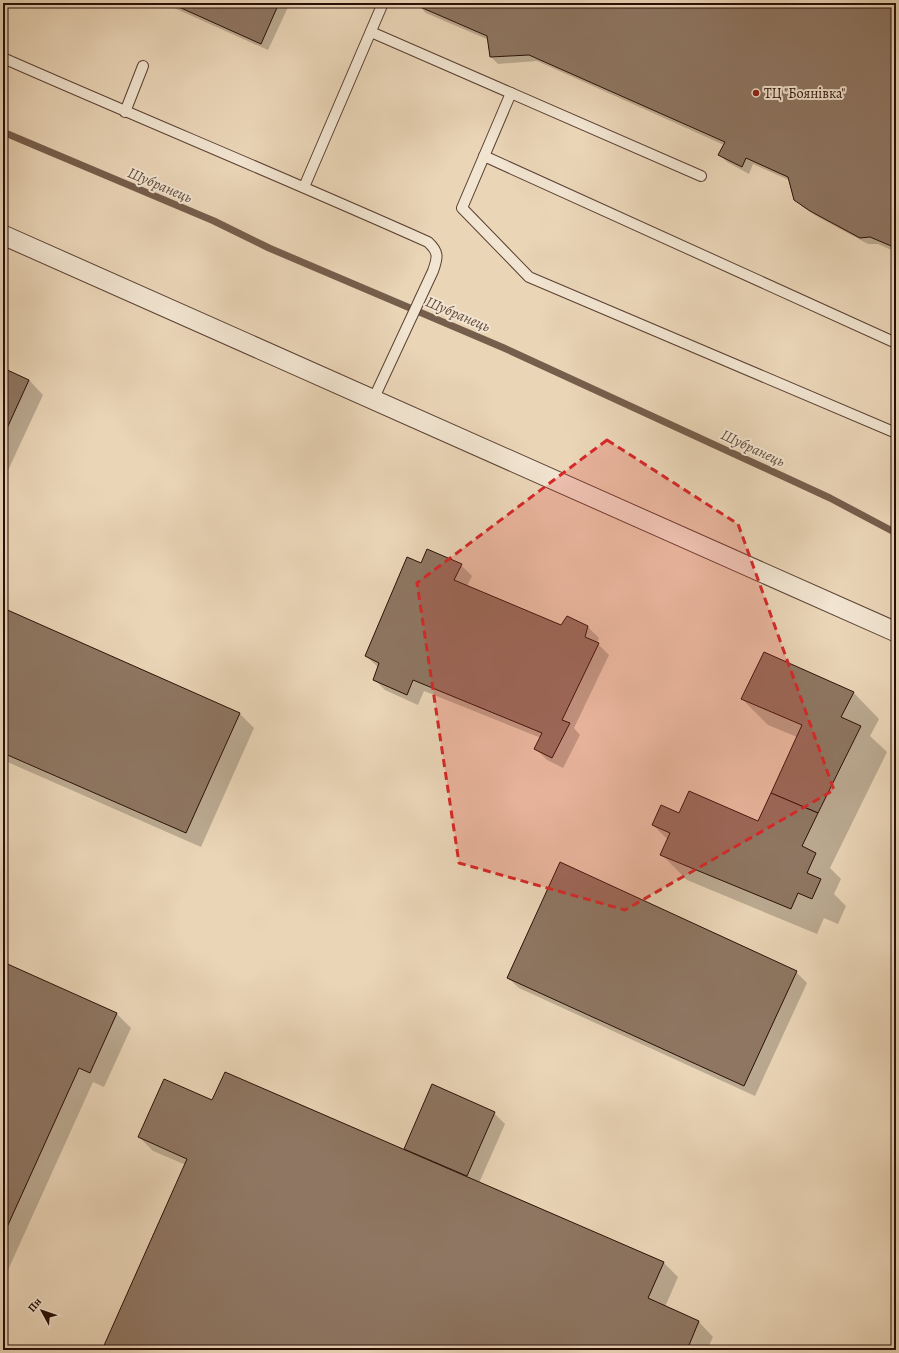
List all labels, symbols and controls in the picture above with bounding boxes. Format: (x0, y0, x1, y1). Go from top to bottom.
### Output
place label: ТЦ "Боянівка" (764, 84, 845, 103)
marker: ТЦ "Боянівка" (751, 88, 761, 98)
water label: Шубранець (125, 162, 195, 208)
water label: Шубранець (423, 291, 493, 337)
water label: Шубранець (718, 424, 788, 472)
north arrow (22, 1291, 62, 1331)
text: Пн (24, 1294, 45, 1315)

